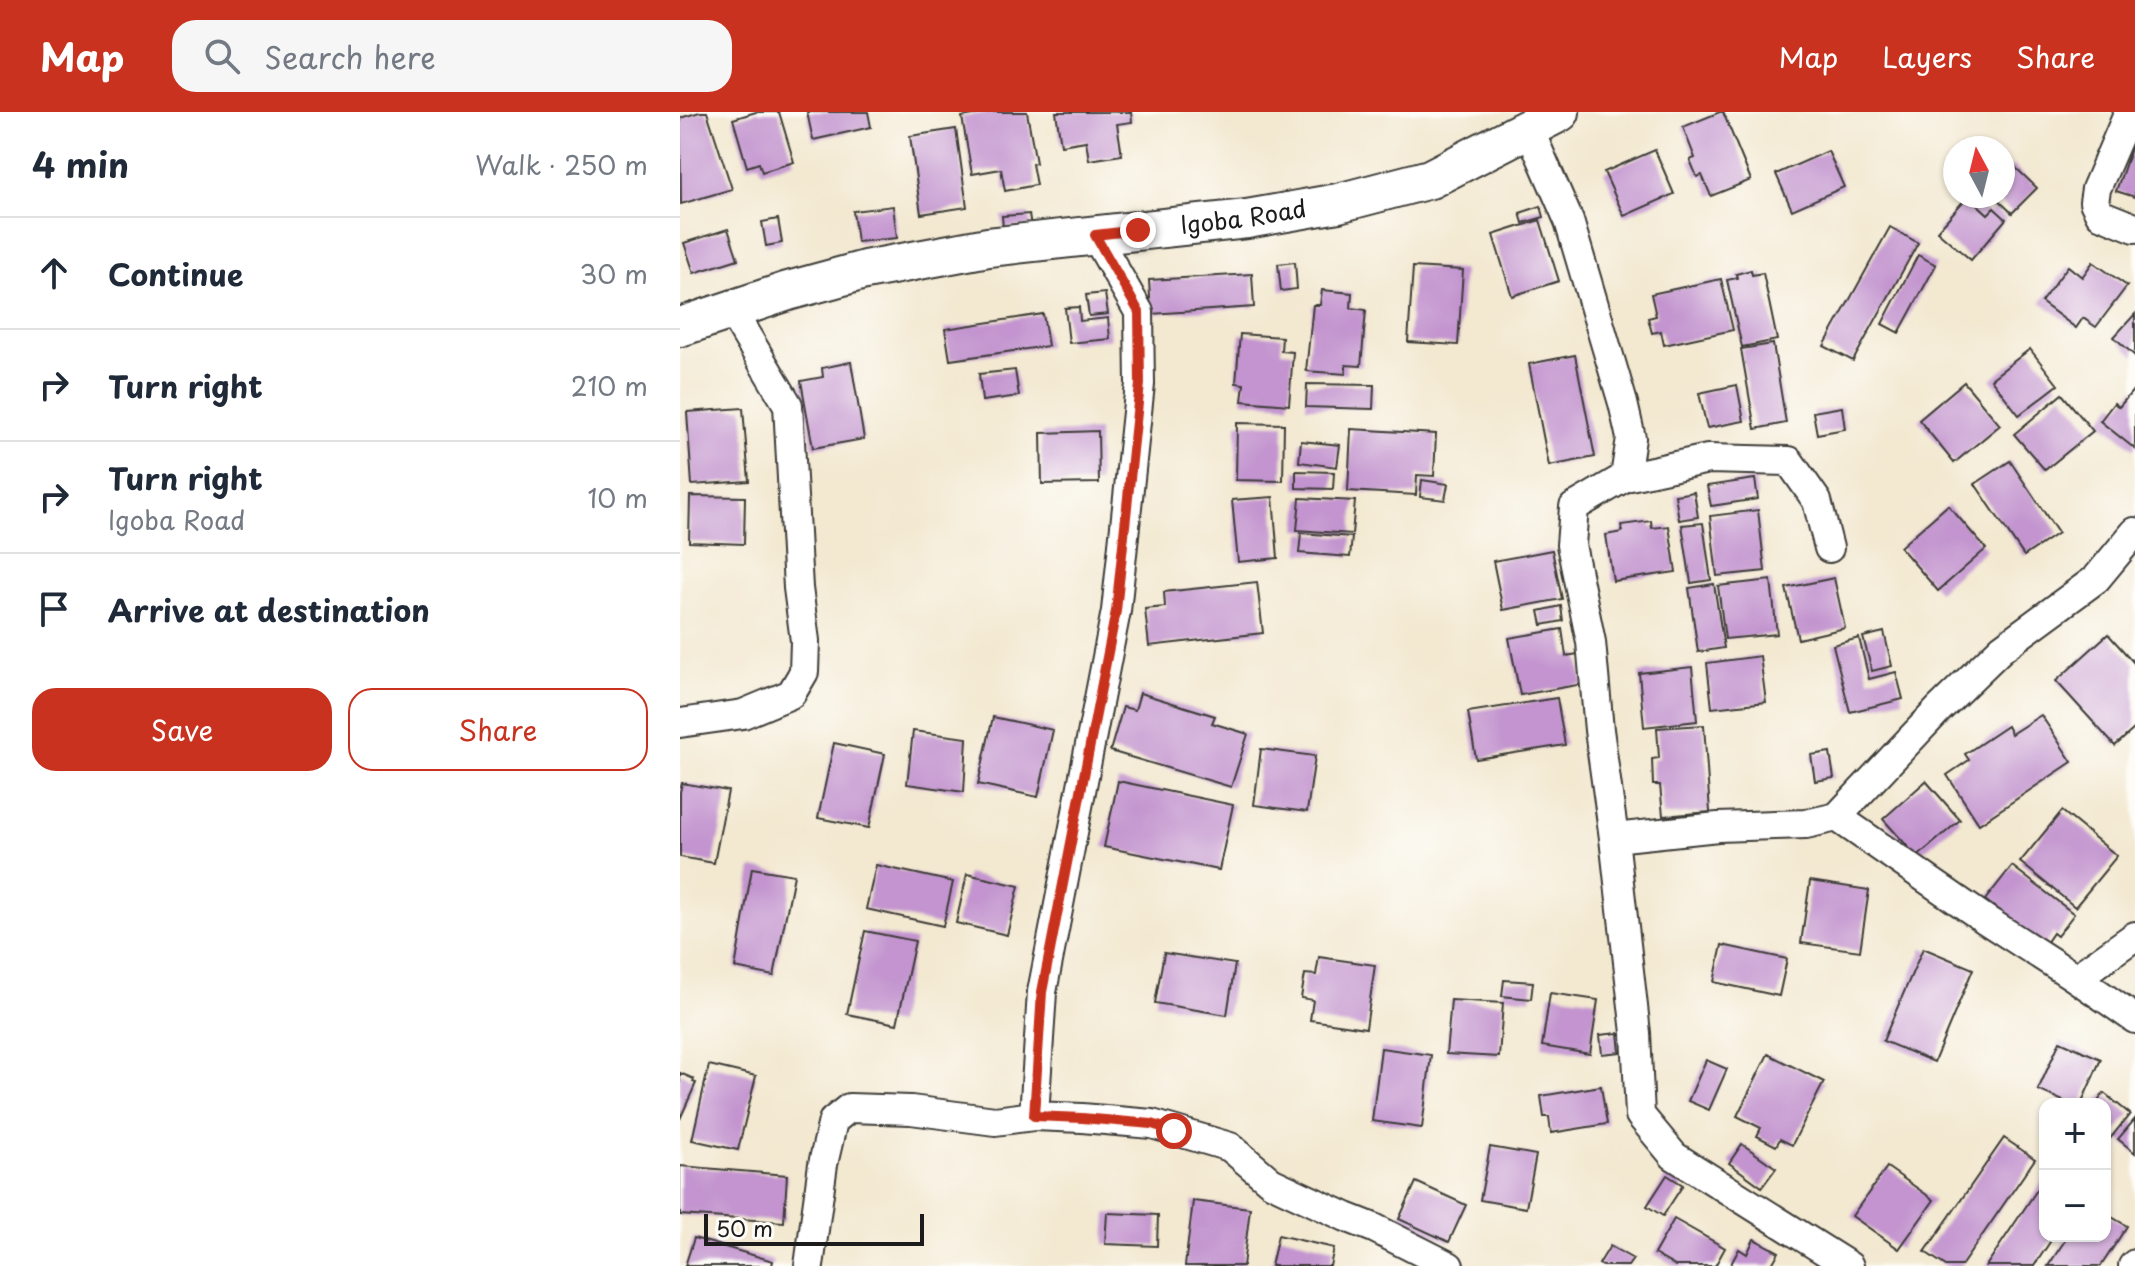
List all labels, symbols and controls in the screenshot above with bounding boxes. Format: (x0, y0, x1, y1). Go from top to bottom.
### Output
search box (172, 20, 732, 92)
text: Map (40, 28, 124, 85)
icon: search (200, 34, 244, 78)
text: Search here (264, 34, 436, 79)
text: Map (1778, 35, 1838, 78)
text: Layers (1882, 35, 1972, 78)
text: Share (2016, 35, 2095, 78)
north arrow (1943, 136, 2015, 208)
text: 4 min (32, 138, 129, 190)
text: Walk · 250 m (475, 145, 648, 184)
street label: Igoba Road (1178, 189, 1309, 242)
route end (1120, 212, 1156, 248)
icon: ahead (32, 251, 76, 295)
text: Continue (108, 251, 243, 296)
text: 30 m (580, 254, 648, 293)
icon: right (32, 363, 76, 407)
text: Turn right (108, 363, 263, 408)
text: 210 m (571, 366, 648, 405)
text: Turn right (108, 455, 263, 500)
icon: right (32, 475, 76, 519)
text: 10 m (587, 478, 648, 517)
text: Igoba Road (108, 500, 245, 539)
icon: arrive (32, 587, 76, 631)
text: Arrive at destination (108, 587, 430, 632)
button: Save (32, 688, 332, 771)
button: Share (348, 688, 648, 771)
map controls (2039, 1098, 2111, 1242)
button: + (2039, 1098, 2111, 1170)
route start (1156, 1113, 1192, 1149)
button: − (2039, 1170, 2111, 1242)
scale bar (704, 1210, 924, 1246)
text: 50 m (716, 1211, 773, 1244)

